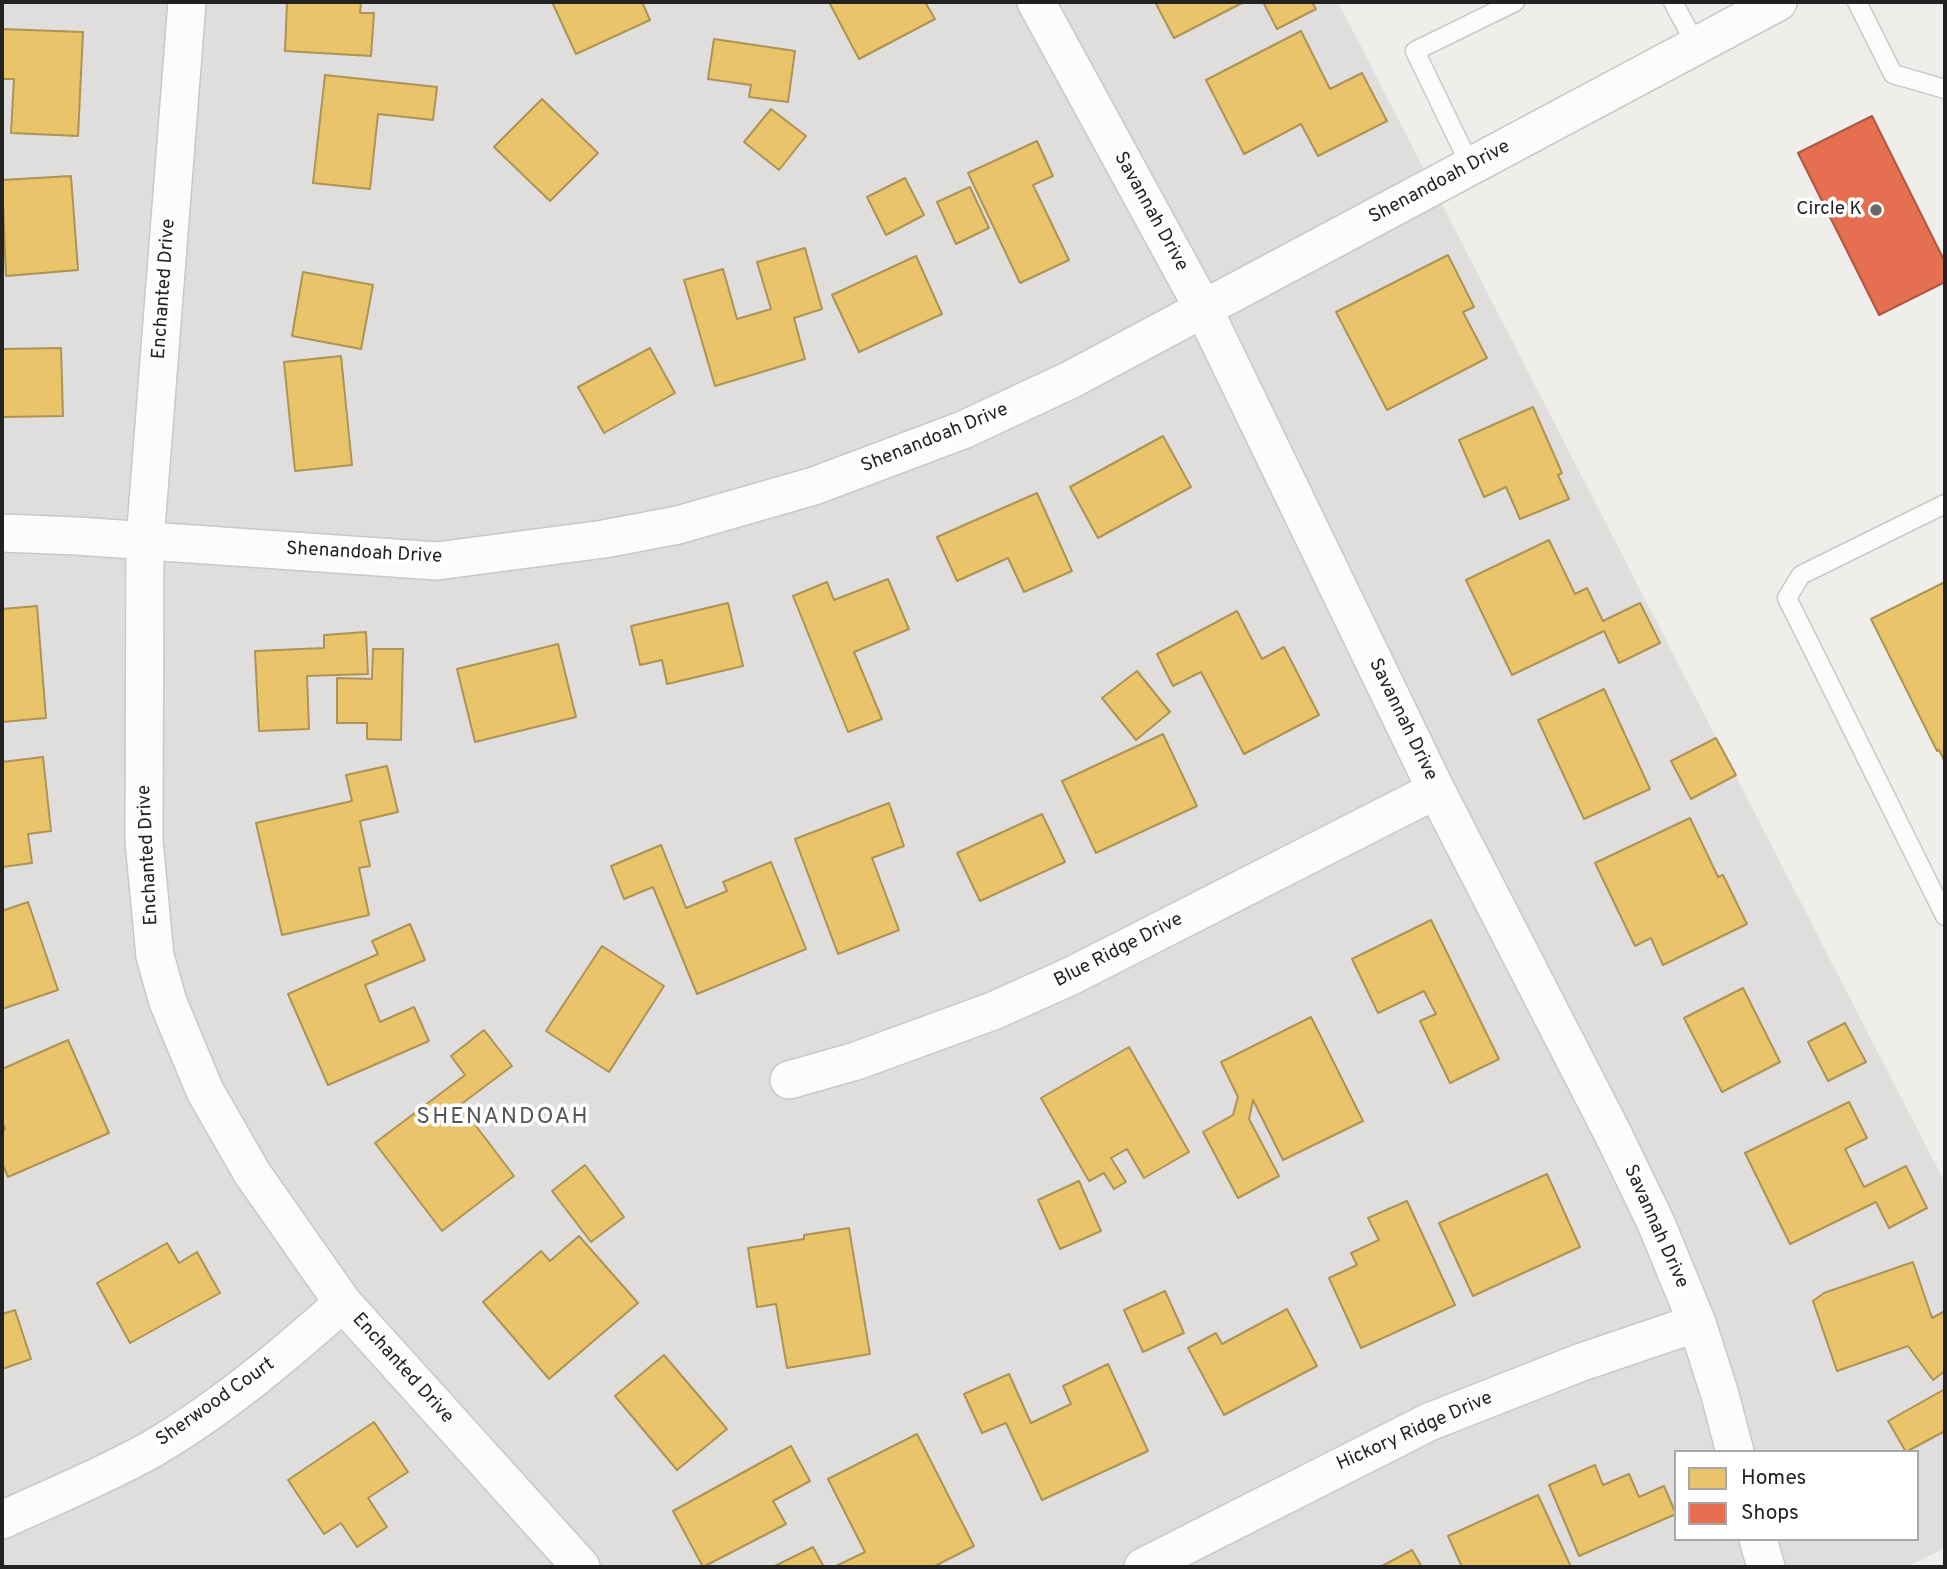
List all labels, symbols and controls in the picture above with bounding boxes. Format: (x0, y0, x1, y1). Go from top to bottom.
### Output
street label: Shenandoah Drive (1366, 136, 1514, 230)
street label: Savannah Drive (1108, 148, 1192, 276)
place label: Circle K (1796, 199, 1862, 221)
marker: Circle K (1868, 202, 1884, 218)
street label: Enchanted Drive (149, 218, 181, 360)
street label: Shenandoah Drive (858, 399, 1012, 479)
street label: Shenandoah Drive (285, 539, 443, 569)
street label: Savannah Drive (1363, 655, 1441, 785)
street label: Enchanted Drive (134, 784, 164, 926)
street label: Blue Ridge Drive (1051, 909, 1187, 993)
district label: SHENANDOAH (418, 1104, 588, 1132)
street label: Savannah Drive (1618, 1162, 1692, 1292)
street label: Enchanted Drive (346, 1309, 458, 1429)
street label: Sherwood Court (152, 1354, 280, 1452)
street label: Hickory Ridge Drive (1334, 1387, 1496, 1477)
legend (1674, 1450, 1919, 1541)
text: Homes (1741, 1465, 1806, 1492)
text: Shops (1741, 1500, 1799, 1527)

